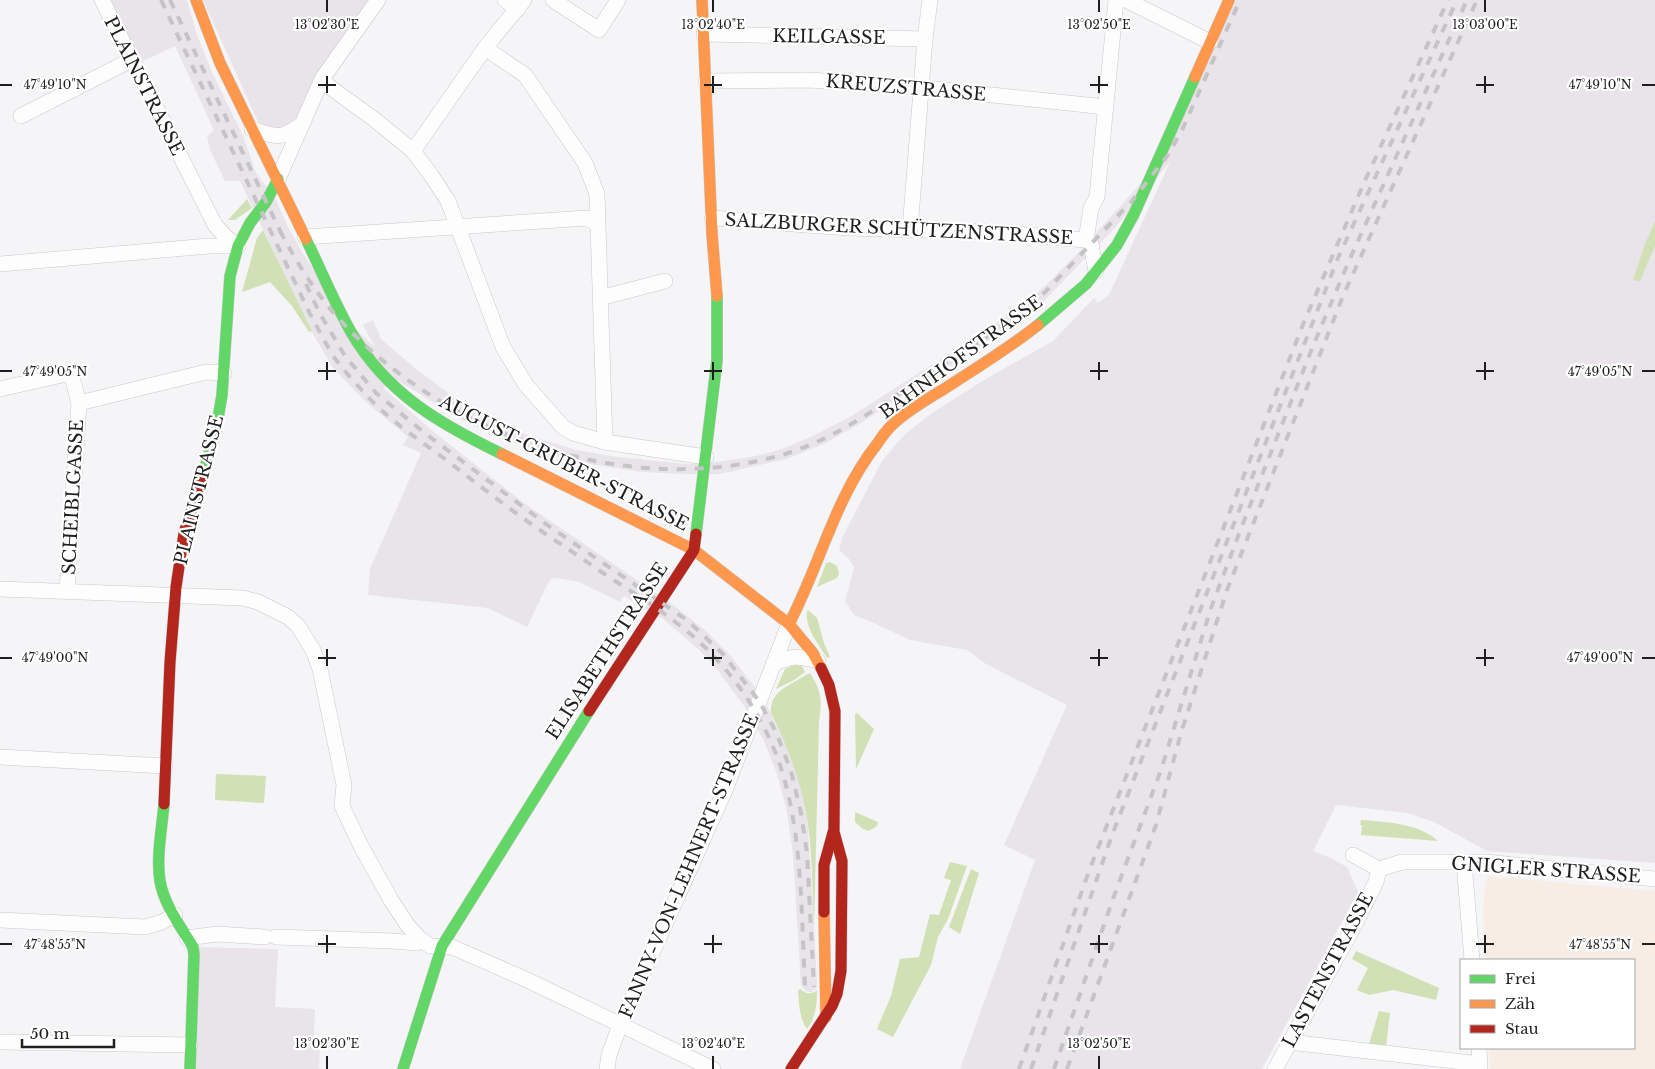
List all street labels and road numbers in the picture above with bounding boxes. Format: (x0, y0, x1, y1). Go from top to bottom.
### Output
street label: PLAINSTRASSE (99, 13, 189, 159)
street label: KEILGASSE (772, 25, 886, 49)
street label: KREUZSTRASSE (825, 70, 987, 106)
street label: SALZBURGER SCHÜTZENSTRASSE (724, 208, 1074, 249)
street label: BAHNHOFSTRASSE (875, 291, 1047, 423)
street label: AUGUST-GRUBER-STRASSE (435, 390, 692, 536)
street label: PLAINSTRASSE (170, 413, 228, 567)
street label: SCHEIBLGASSE (58, 419, 88, 575)
street label: ELISABETHSTRASSE (541, 558, 673, 744)
street label: FANNY-VON-LEHNERT-STRASSE (615, 710, 763, 1022)
street label: GNIGLER STRASSE (1450, 852, 1642, 888)
street label: LASTENSTRASSE (1278, 889, 1378, 1051)

